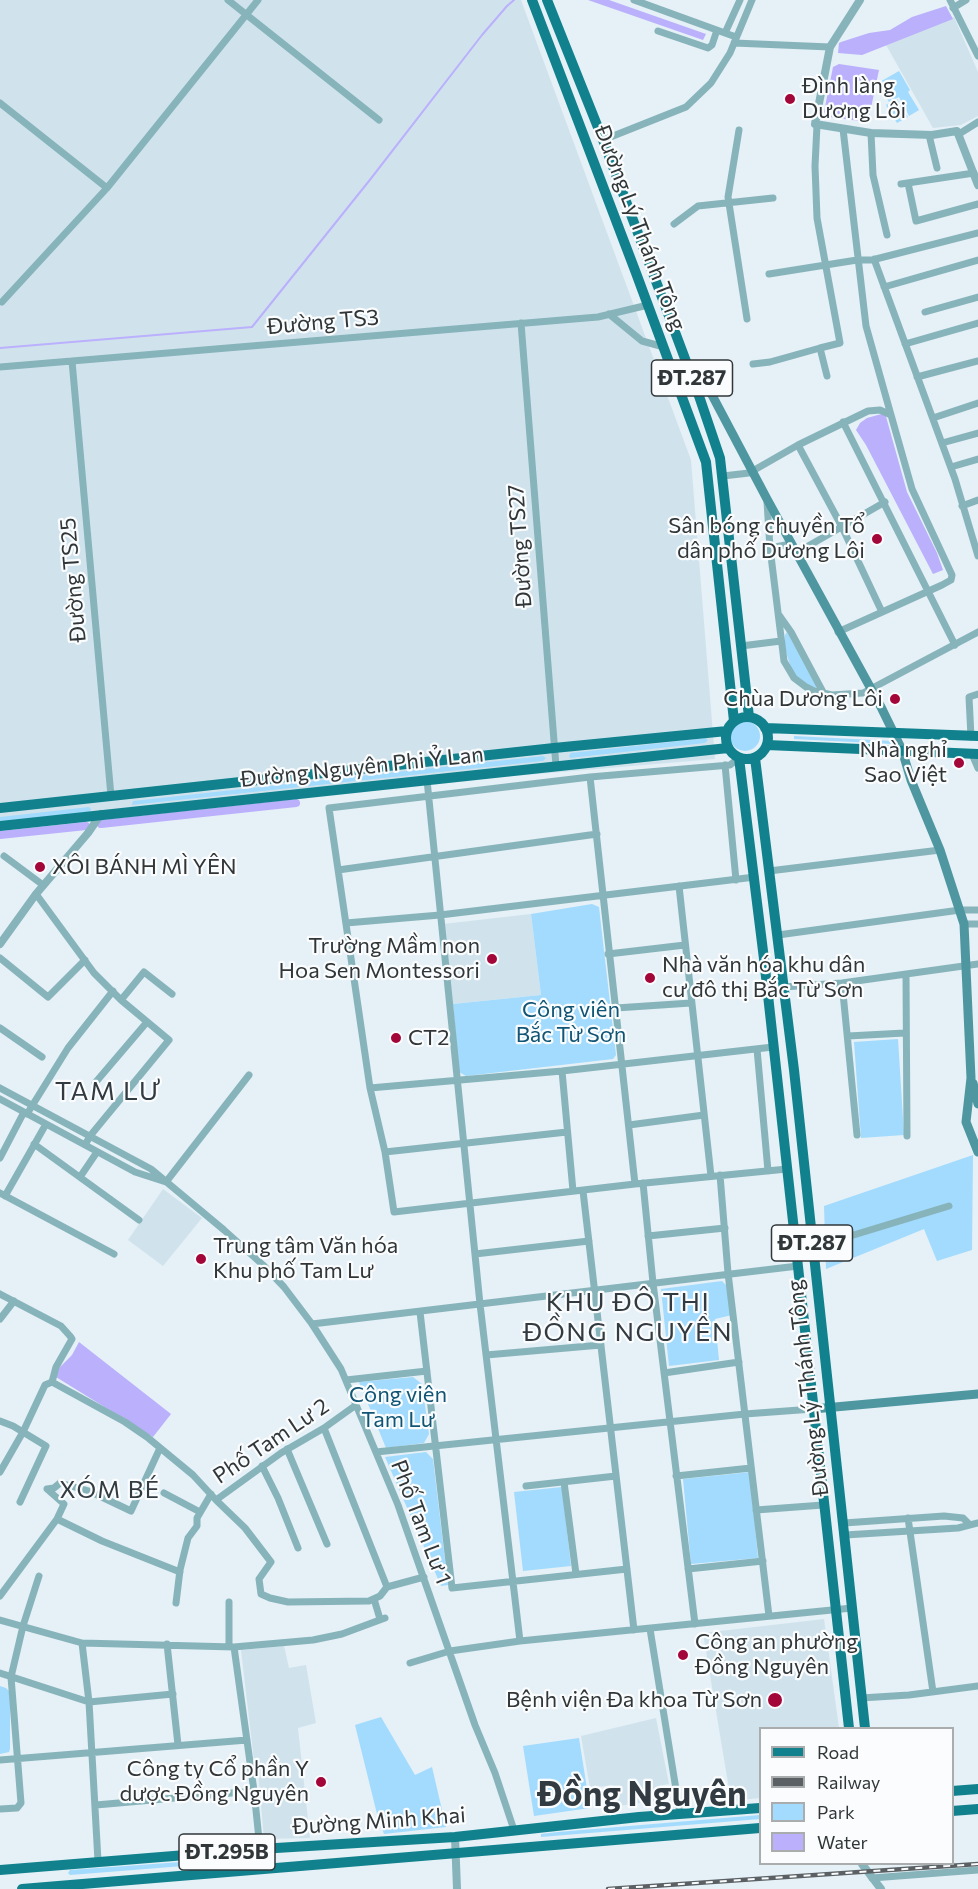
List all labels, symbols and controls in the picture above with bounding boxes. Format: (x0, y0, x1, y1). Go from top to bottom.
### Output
place label: Đình làng Dương Lôi (802, 73, 906, 124)
marker: Đình làng Dương Lôi (783, 92, 797, 106)
street label: Đường Lý Thánh Tông (589, 122, 691, 334)
street label: Đường TS3 (266, 304, 380, 340)
road number: ĐT.287 (652, 360, 732, 396)
street label: Đường TS27 (503, 483, 537, 609)
place label: Sân bóng chuyền Tổ dân phố Dương Lôi (668, 513, 865, 564)
street label: Đường TS25 (54, 517, 92, 643)
marker: Sân bóng chuyền Tổ dân phố Dương Lôi (870, 532, 884, 546)
place label: Chùa Dương Lôi (723, 686, 883, 712)
marker: Chùa Dương Lôi (888, 692, 902, 706)
place label: Nhà nghỉ Sao Việt (859, 737, 947, 788)
street label: Đường Nguyên Phi Ỷ Lan (239, 741, 485, 793)
marker: Nhà nghỉ Sao Việt (952, 756, 966, 770)
place label: XÔI BÁNH MÌ YÊN (52, 854, 237, 880)
marker: XÔI BÁNH MÌ YÊN (33, 860, 47, 874)
place label: Trường Mầm non Hoa Sen Montessori (279, 933, 480, 984)
marker: Trường Mầm non Hoa Sen Montessori (485, 952, 499, 966)
place label: Nhà văn hóa khu dân cư đô thị Bắc Từ Sơn (662, 952, 865, 1004)
marker: Nhà văn hóa khu dân cư đô thị Bắc Từ Sơn (643, 971, 657, 985)
park label: Công viên Bắc Từ Sơn (516, 997, 626, 1048)
place label: CT2 (408, 1025, 449, 1051)
marker: CT2 (389, 1031, 403, 1045)
district label: TAM LƯ (55, 1075, 161, 1107)
road number: ĐT.287 (772, 1225, 852, 1261)
place label: Trung tâm Văn hóa Khu phố Tam Lư (213, 1233, 398, 1284)
marker: Trung tâm Văn hóa Khu phố Tam Lư (194, 1252, 208, 1266)
street label: Đường Lý Thánh Tông (782, 1278, 834, 1498)
district label: KHU ĐÔ THỊ ĐỒNG NGUYÊN (523, 1286, 733, 1348)
park label: Công viên Tam Lư (349, 1382, 447, 1434)
street label: Phố Tam Lư 2 (208, 1393, 334, 1489)
street label: Phố Tam Lư 1 (385, 1456, 457, 1588)
district label: XÓM BÉ (60, 1476, 160, 1504)
place label: Công an phường Đồng Nguyên (695, 1629, 858, 1681)
marker: Công an phường Đồng Nguyên (676, 1648, 690, 1662)
place label: Bệnh viện Đa khoa Từ Sơn (506, 1687, 762, 1713)
marker: Bệnh viện Đa khoa Từ Sơn (766, 1691, 784, 1709)
legend (759, 1727, 954, 1865)
text: Road (817, 1741, 859, 1763)
place label: Công ty Cổ phần Y dược Đồng Nguyên (119, 1756, 309, 1808)
text: Railway (817, 1771, 880, 1793)
marker: Công ty Cổ phần Y dược Đồng Nguyên (314, 1775, 328, 1789)
district label: Đồng Nguyên (537, 1775, 747, 1815)
text: Park (817, 1801, 855, 1823)
street label: Đường Minh Khai (292, 1802, 466, 1840)
text: Water (817, 1831, 868, 1853)
road number: ĐT.295B (179, 1834, 275, 1870)

